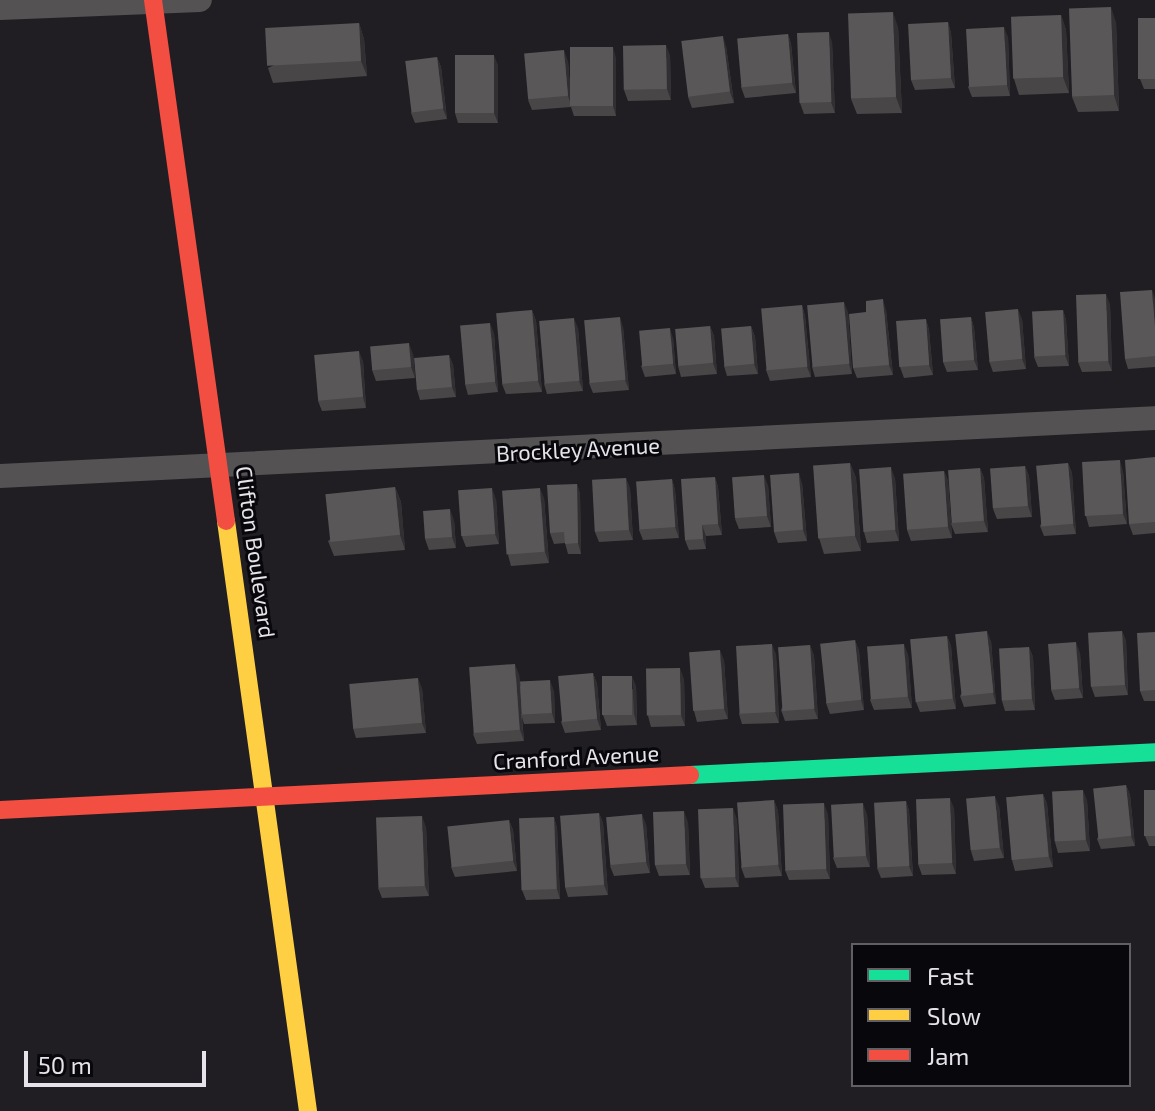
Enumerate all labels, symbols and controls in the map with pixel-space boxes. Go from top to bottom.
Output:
street label: Brockley Avenue [495,431,661,467]
street label: Clifton Boulevard [231,464,281,640]
street label: Cranford Avenue [492,739,660,775]
legend [851,943,1131,1087]
text: Fast [927,961,974,990]
text: Slow [927,1001,981,1030]
scale bar [28,1035,210,1085]
text: Jam [927,1041,969,1070]
text: 50 m [38,1050,92,1079]

